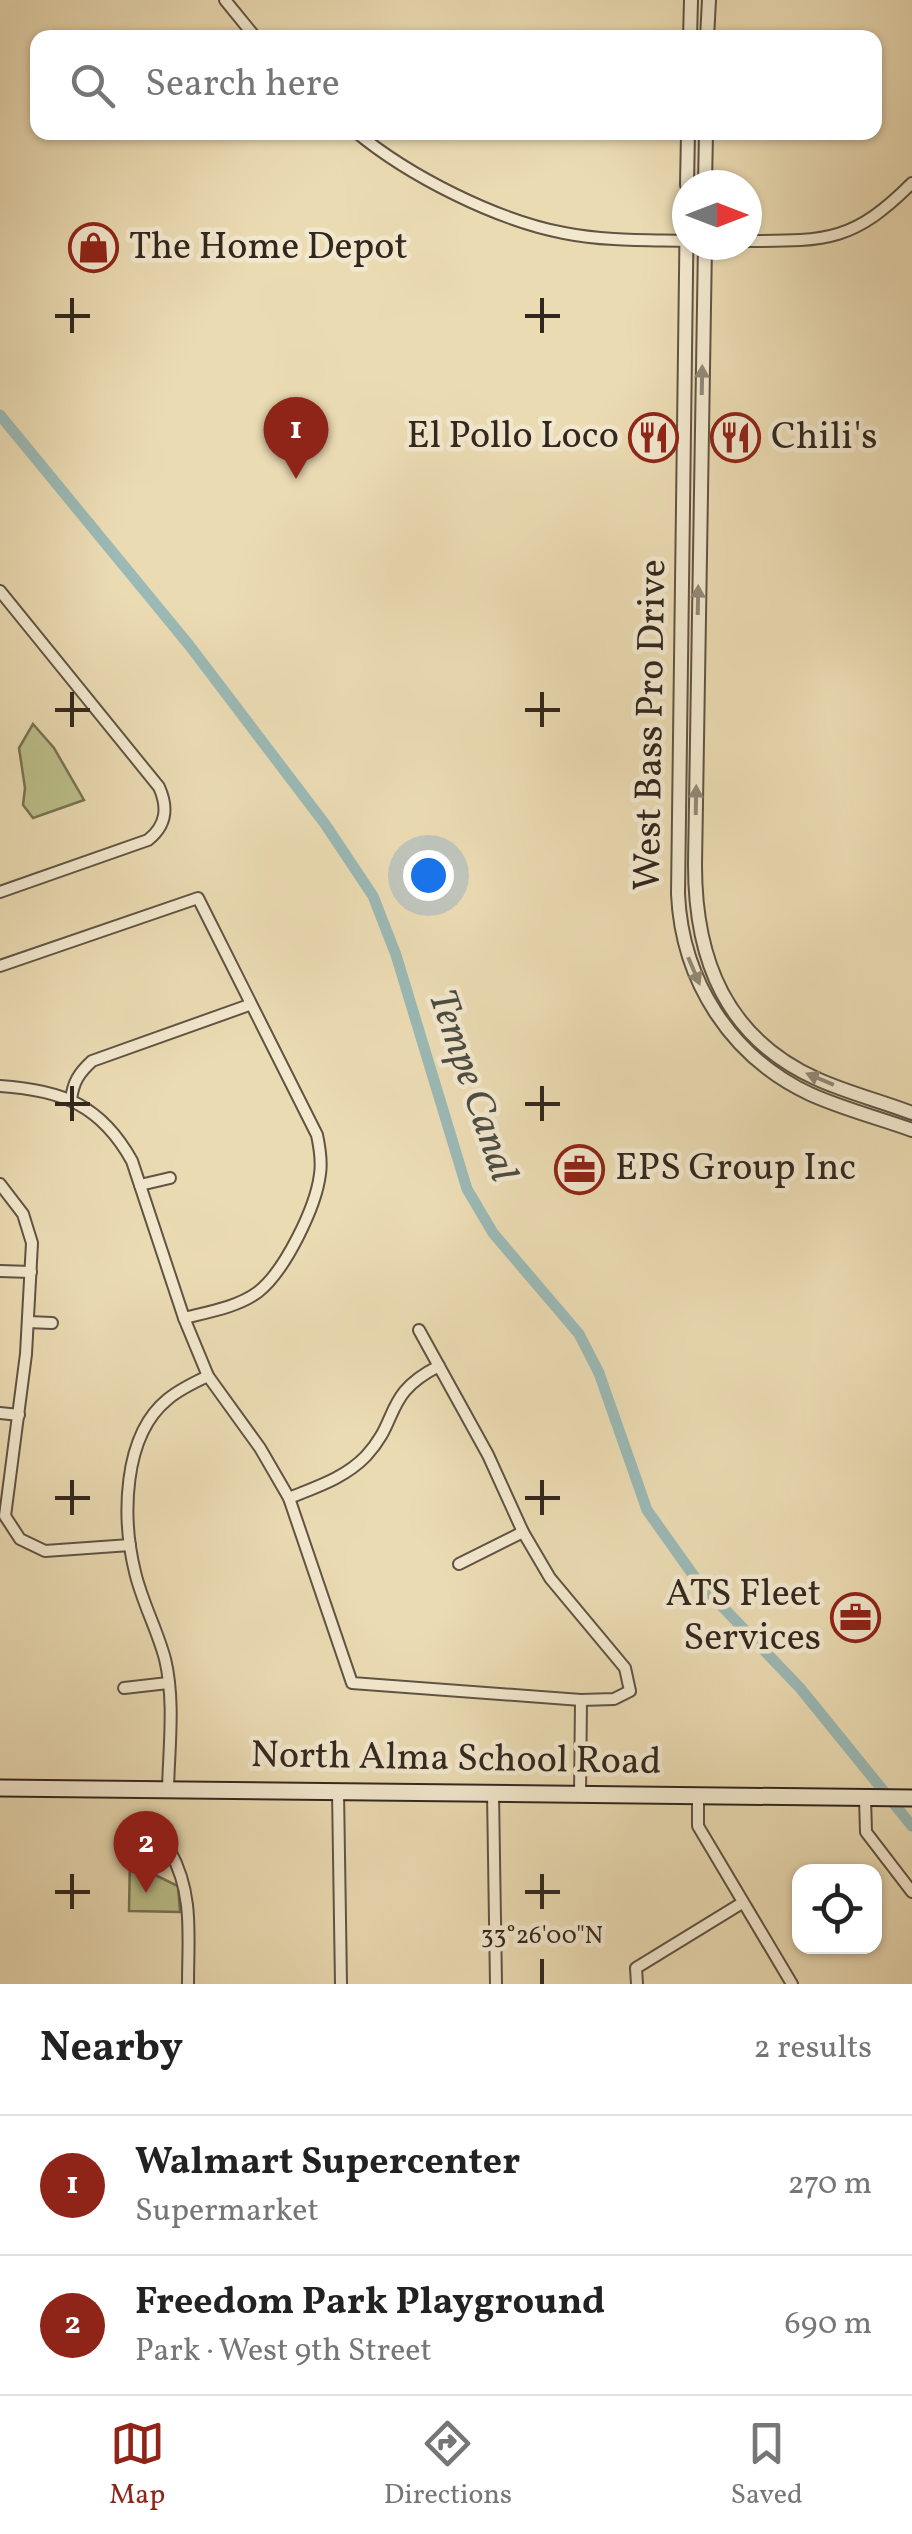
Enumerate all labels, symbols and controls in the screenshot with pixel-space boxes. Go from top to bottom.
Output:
search box [30,30,882,140]
icon: search [65,58,120,113]
text: Search here [145,59,340,112]
north arrow [672,170,762,260]
shop icon: The Home Depot [68,222,120,274]
place label: The Home Depot [129,222,408,275]
one-way arrow [694,363,710,395]
pin: 1 [264,396,328,479]
place label: El Pollo Loco [407,411,619,464]
restaurant icon: El Pollo Loco [628,411,680,463]
restaurant icon: Chili's [710,412,762,464]
place label: Chili's [771,412,878,465]
street label: West Bass Pro Drive [623,559,681,891]
one-way arrow [691,583,707,615]
one-way arrow [688,783,704,815]
your location [403,850,454,901]
one-way arrow [686,956,702,986]
water label: Tempe Canal [412,983,530,1189]
one-way arrow [805,1071,835,1087]
office icon: EPS Group Inc [554,1143,606,1195]
place label: EPS Group Inc [615,1143,856,1196]
place label: ATS Fleet Services [666,1569,821,1666]
office icon: ATS Fleet Services [830,1591,882,1643]
street label: North Alma School Road [250,1730,662,1790]
pin: 2 [114,1810,178,1893]
map controls [792,1864,882,1954]
button: locate [792,1864,882,1954]
text: 33°26'00"N [481,1919,603,1954]
text: Nearby [40,2020,183,2079]
text: 2 results [754,2027,872,2071]
text: Walmart Supercenter [135,2137,520,2190]
text: 1 [66,2163,79,2207]
text: 270 m [787,2163,872,2207]
text: Supermarket [135,2190,319,2234]
text: Freedom Park Playground [135,2277,605,2330]
text: 2 [64,2303,81,2347]
text: 690 m [785,2303,872,2347]
text: Park · West 9th Street [135,2330,432,2374]
tab: Map [109,2416,165,2515]
tab: Directions [384,2416,512,2515]
tab: Saved [731,2416,803,2515]

